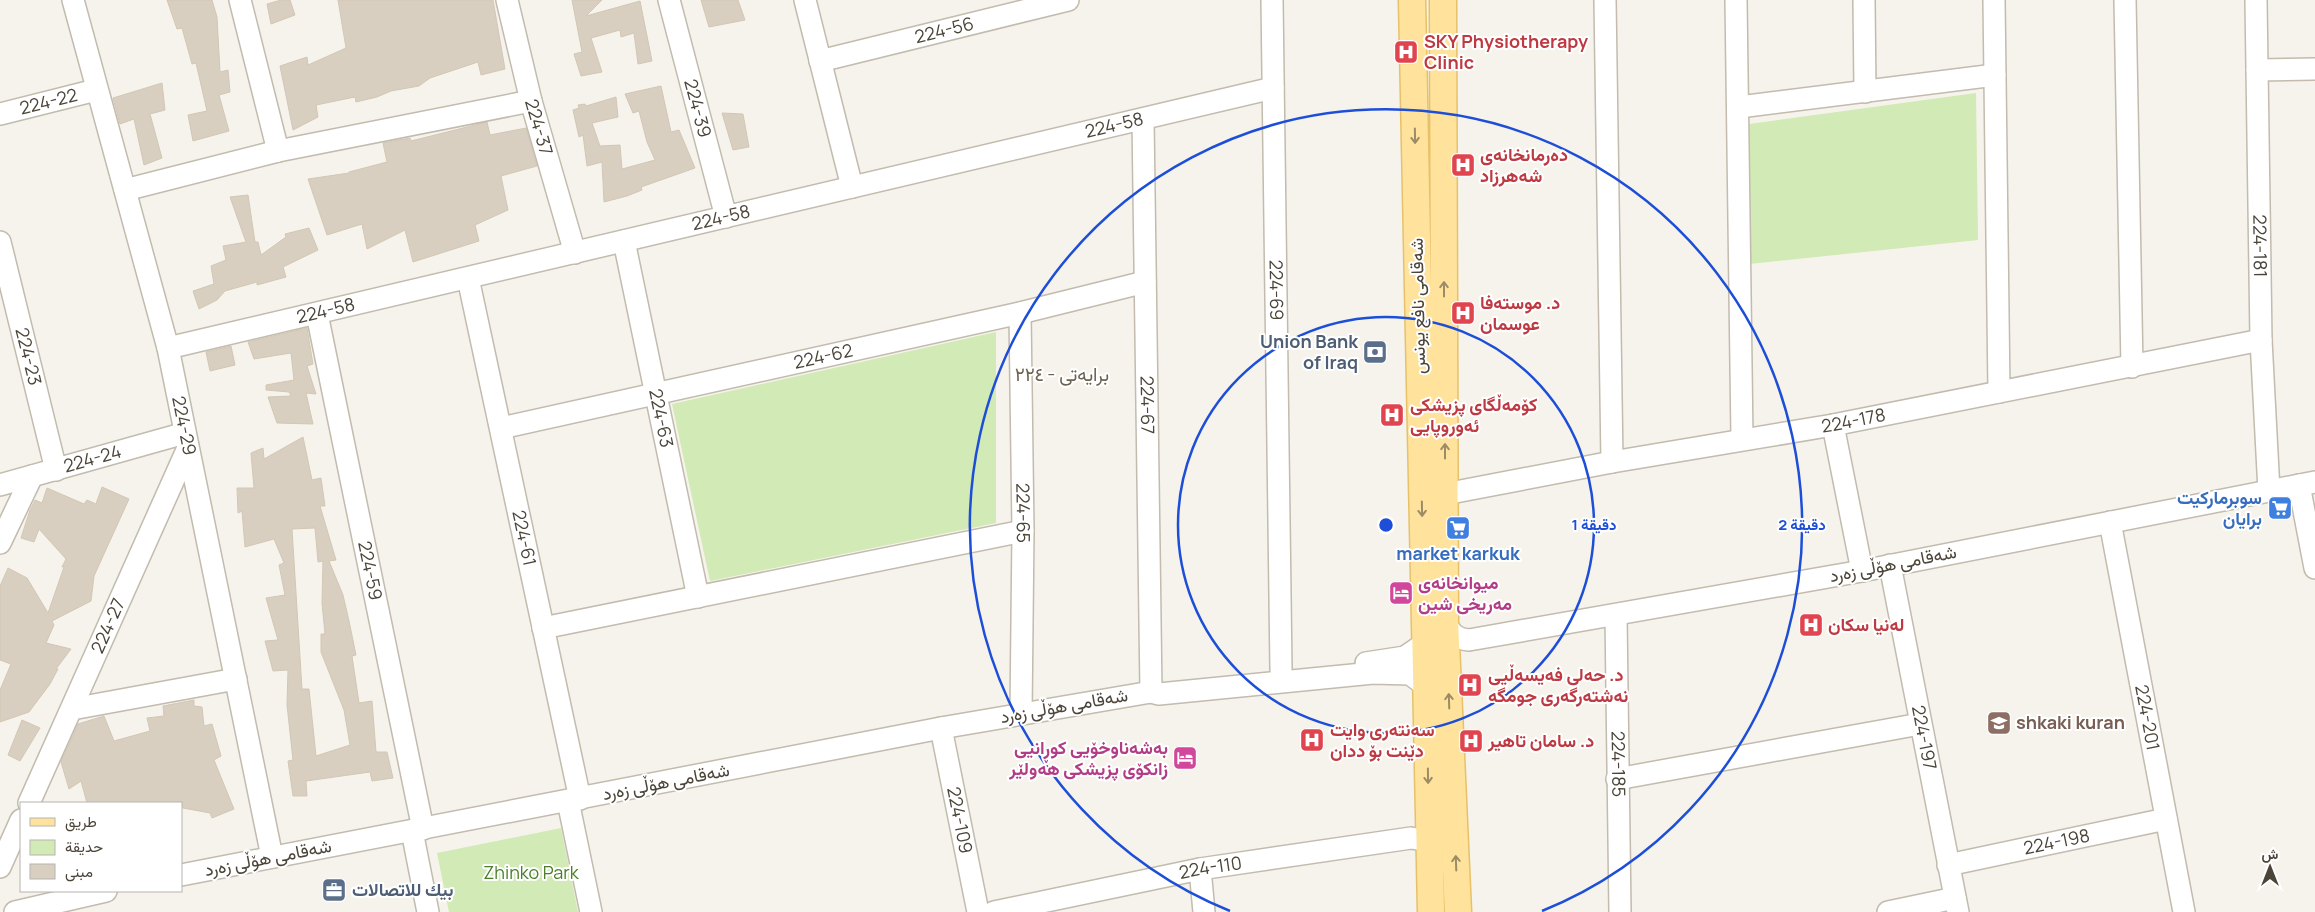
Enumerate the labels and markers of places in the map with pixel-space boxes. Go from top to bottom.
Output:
place label: SKY Physiotherapy Clinic [1424,29,1588,74]
hospital icon: SKY Physiotherapy Clinic [1393,39,1419,65]
place label: دەرمانخانەی شەهرزاد [1480,142,1568,187]
hospital icon: دەرمانخانەی شەهرزاد [1450,152,1476,178]
place label: د. موستەفا عوسمان [1480,290,1560,335]
hospital icon: د. موستەفا عوسمان [1450,300,1476,326]
place label: Union Bank of Iraq [1260,329,1359,374]
bank icon: Union Bank of Iraq [1362,339,1388,365]
place label: کۆمەڵگای پزیشکی ئەوروپایی [1410,392,1537,438]
hospital icon: کۆمەڵگای پزیشکی ئەوروپایی [1379,402,1405,428]
place label: سوبرماركيت برايان [2177,485,2262,530]
supermarket icon: سوبرماركيت برايان [2267,495,2293,521]
supermarket icon: market karkuk [1445,515,1471,541]
centre of rings [1377,516,1395,534]
place label: market karkuk [1396,541,1521,565]
place label: میوانخانەی مەریخی شین [1418,570,1512,615]
hotel icon: میوانخانەی مەریخی شین [1388,580,1414,606]
hospital icon: لەنیا سکان [1798,612,1824,638]
place label: لەنیا سکان [1828,612,1904,636]
place label: د. حەلی فەیسەڵیی نەشتەرگەری جومگە [1488,662,1628,707]
hospital icon: د. حەلی فەیسەڵیی نەشتەرگەری جومگە [1457,672,1483,698]
school or university icon: shkaki kuran [1986,710,2012,736]
place label: shkaki kuran [2016,710,2125,734]
place label: سەنتەری وایت دێنت بۆ ددان [1330,717,1435,762]
hospital icon: سەنتەری وایت دێنت بۆ ددان [1299,727,1325,753]
hospital icon: د. سامان تاهیر [1458,728,1484,754]
place label: د. سامان تاهیر [1487,728,1594,752]
place label: بەشەناوخۆیی کوڕانیی زانکۆی پزیشکی هەولێر [1008,735,1168,781]
hotel icon: بەشەناوخۆیی کوڕانیی زانکۆی پزیشکی هەولێر [1172,745,1198,771]
office icon: بيك للاتصالات [321,877,347,903]
place label: بيك للاتصالات [352,877,453,901]

